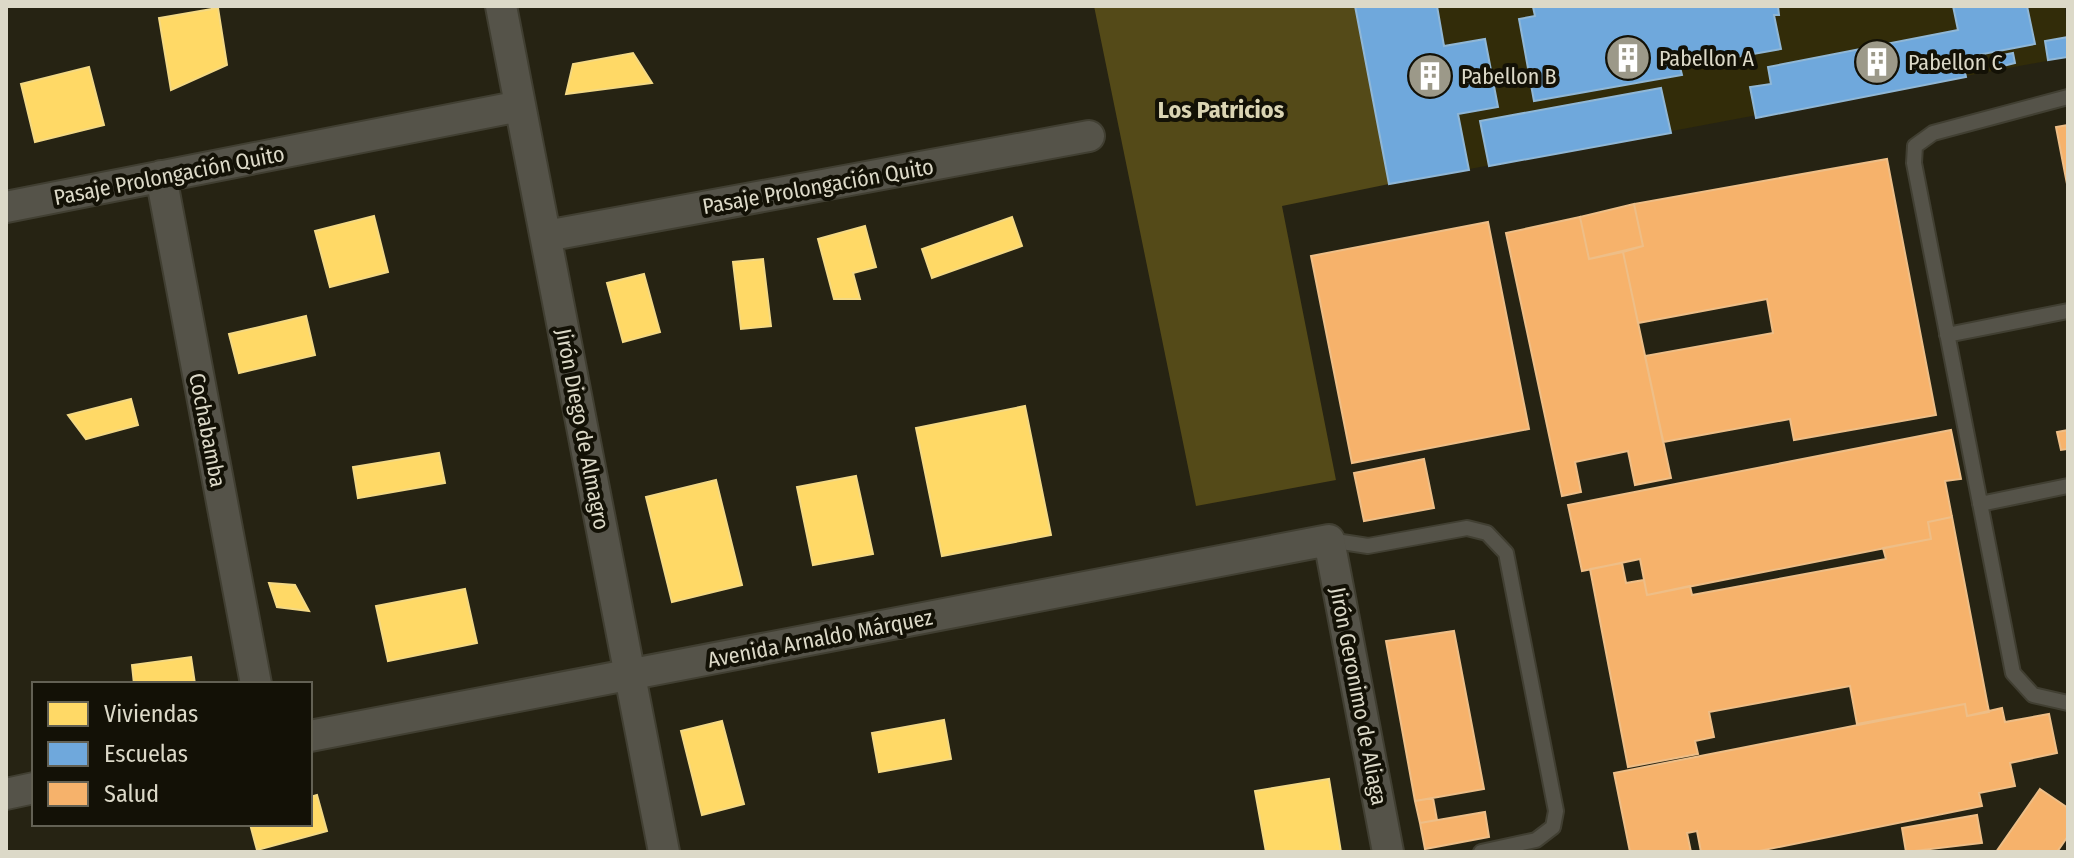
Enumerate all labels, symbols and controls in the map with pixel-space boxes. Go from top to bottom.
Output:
building icon: Pabellon A [1604,34,1652,82]
building icon: Pabellon C [1853,38,1901,86]
place label: Pabellon A [1659,45,1755,72]
place label: Pabellon C [1908,49,2003,76]
building icon: Pabellon B [1406,52,1454,100]
place label: Pabellon B [1461,63,1557,90]
district label: Los Patricios [1158,96,1285,124]
street label: Pasaje Prolongación Quito [52,140,287,211]
street label: Pasaje Prolongación Quito [700,153,936,220]
street label: Jirón Diego de Almagro [550,326,615,532]
street label: Cochabamba [183,371,232,489]
street label: Jirón Geronimo de Aliaga [1324,585,1393,808]
street label: Avenida Arnaldo Márquez [705,603,935,674]
legend [32,682,312,826]
text: Viviendas [104,700,198,728]
text: Escuelas [104,740,188,768]
text: Salud [104,780,159,808]

